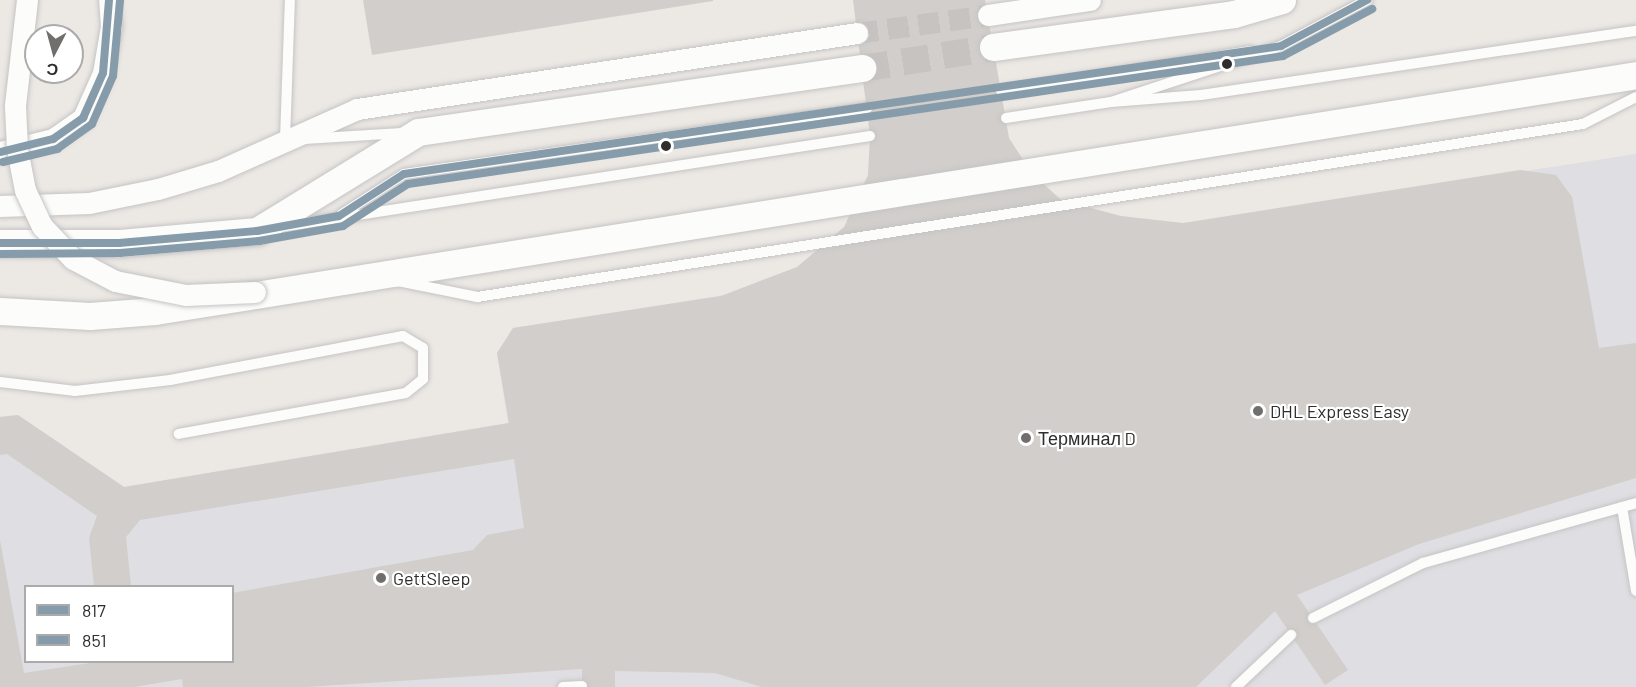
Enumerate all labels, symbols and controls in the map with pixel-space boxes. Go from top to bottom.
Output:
north arrow [24,24,84,84]
unlabelled marker [1221,58,1233,70]
text: С [46,60,59,80]
unlabelled marker [660,140,672,152]
place label: DHL Express Easy [1270,400,1409,422]
marker: DHL Express Easy [1251,404,1265,418]
place label: Терминал D [1038,427,1136,449]
marker: Терминал D [1019,431,1033,445]
place label: GettSleep [393,567,470,589]
marker: GettSleep [374,571,388,585]
legend [24,585,234,663]
text: 817 [82,599,106,621]
text: 851 [82,629,106,651]

